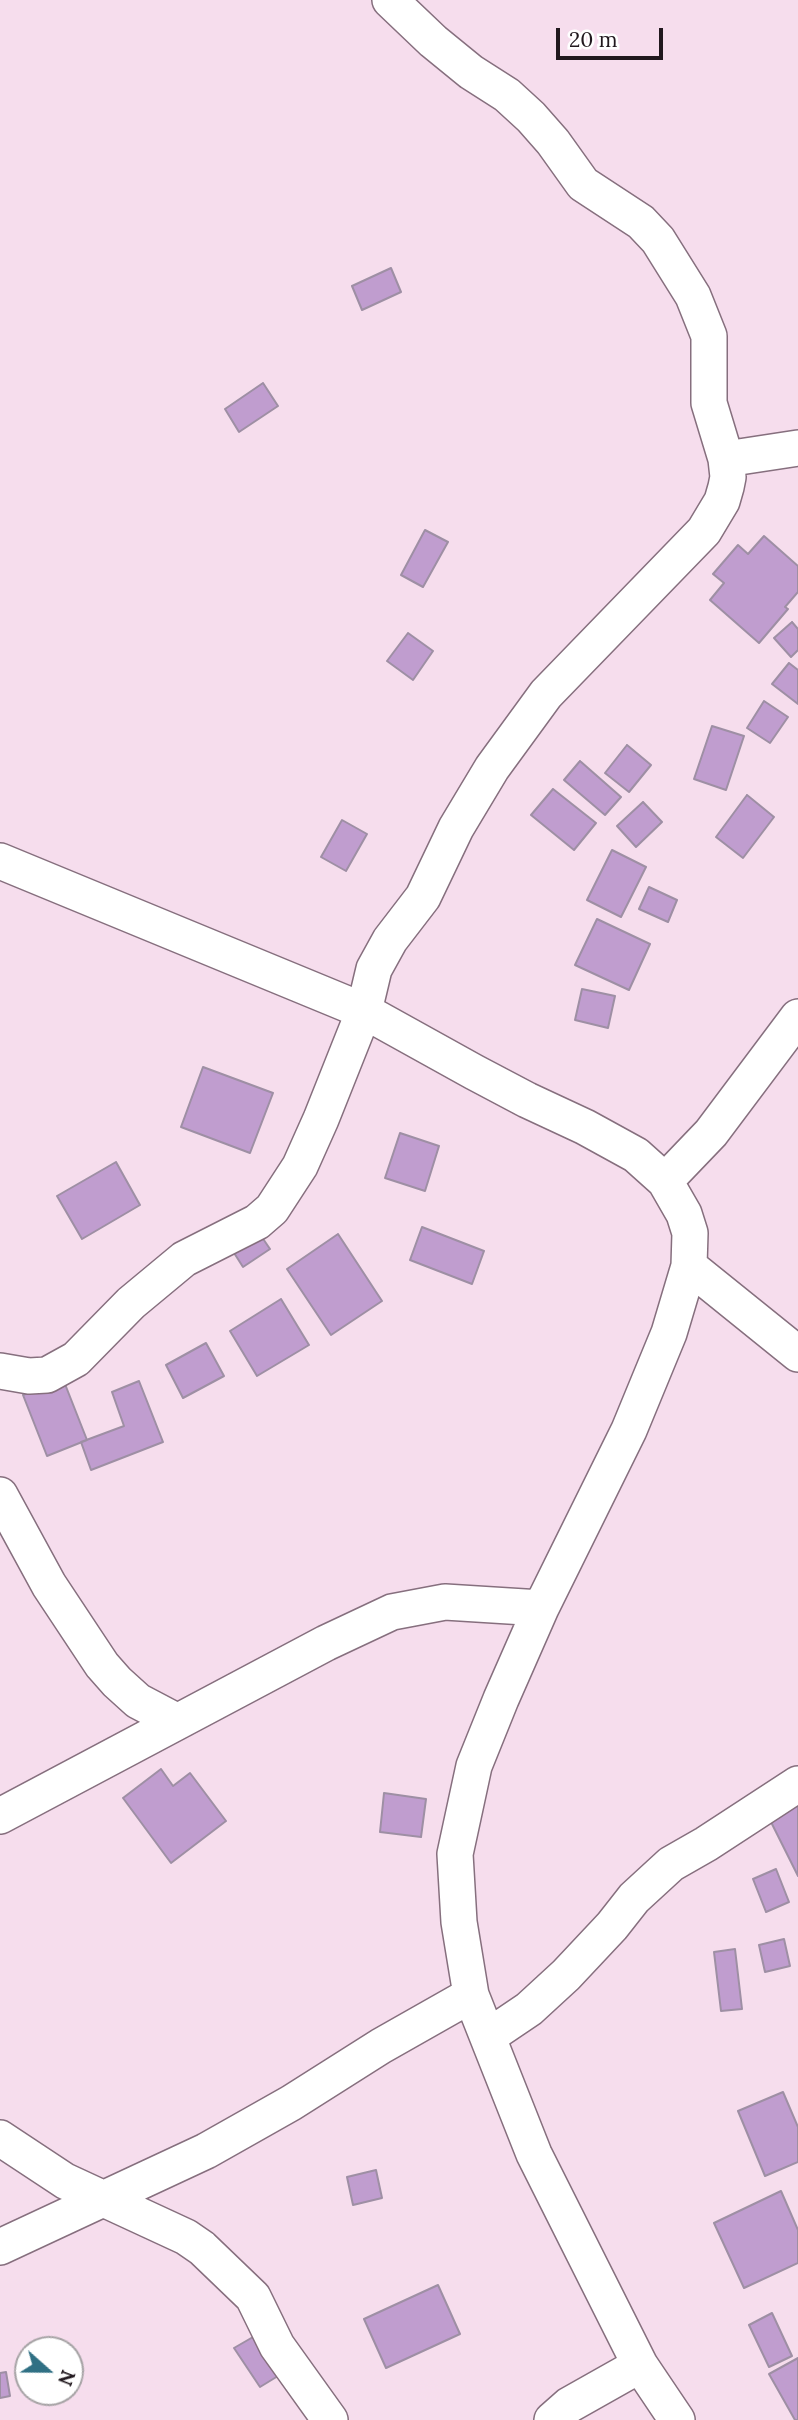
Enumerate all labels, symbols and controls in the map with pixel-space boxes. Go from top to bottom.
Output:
scale bar [560,14,667,58]
text: 20 m [569,26,618,53]
north arrow [14,2336,84,2406]
text: N [53,2367,81,2389]

